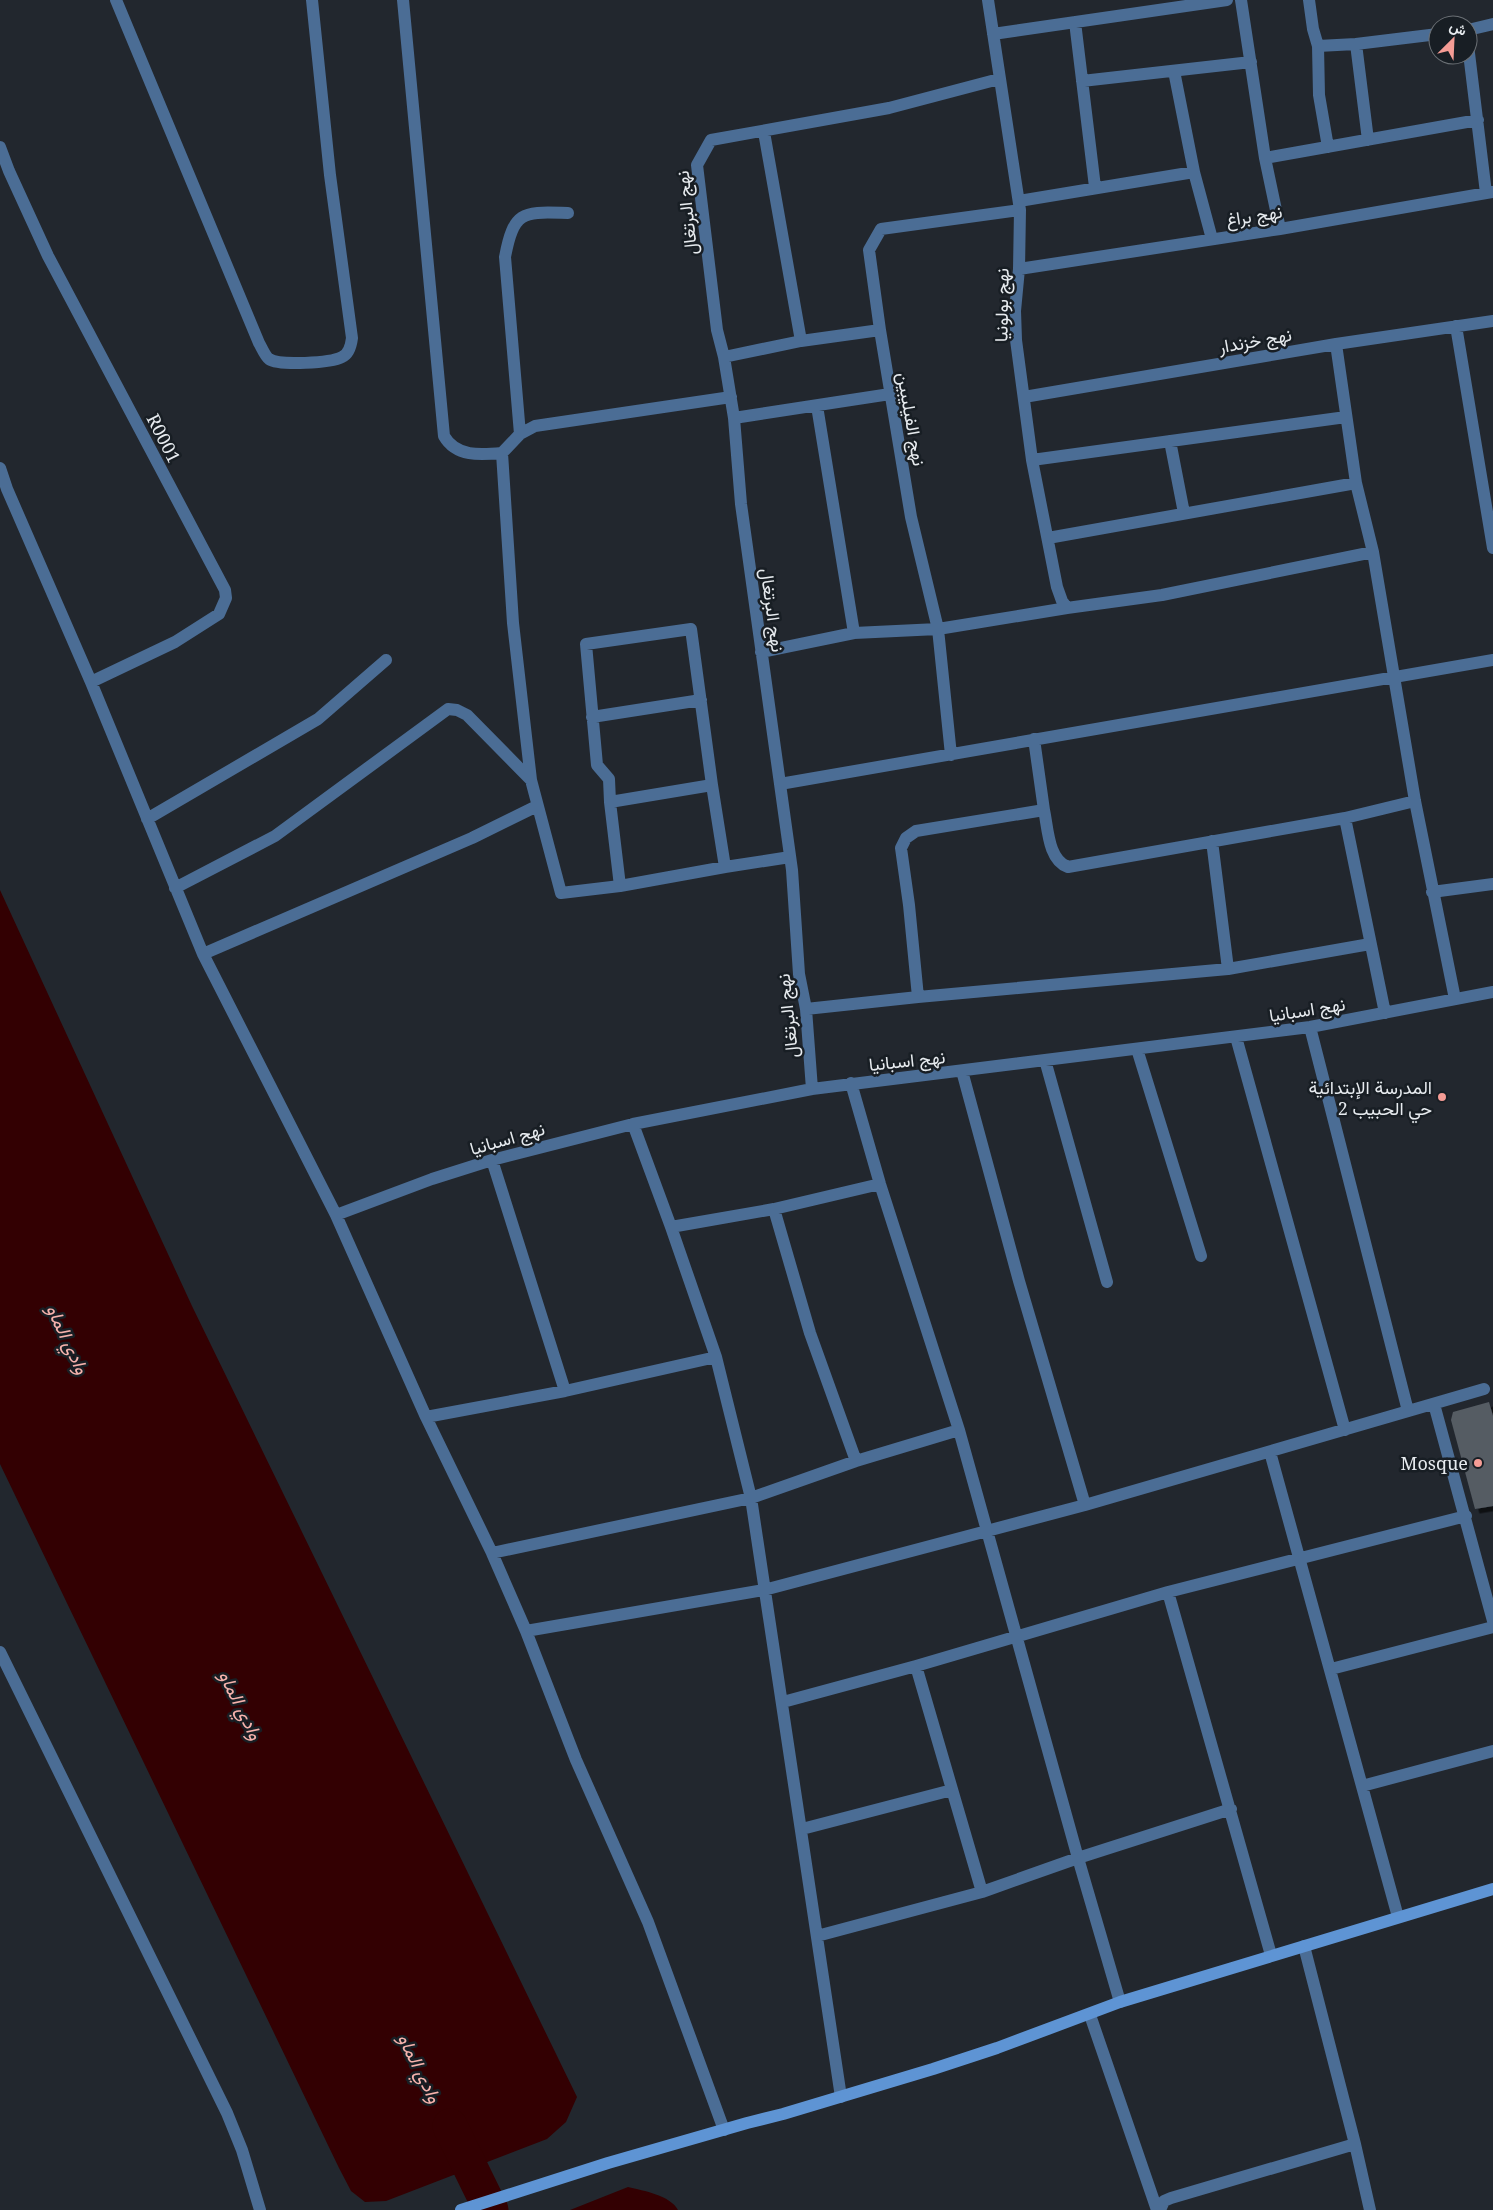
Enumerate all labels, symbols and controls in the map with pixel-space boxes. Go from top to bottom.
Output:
north arrow [1428,15,1478,65]
text: ش [1447,16,1470,40]
street label: نهج البرتغال [670,170,703,256]
street label: نهج براغ [1224,199,1284,232]
street label: نهج بولونيا [988,268,1015,342]
street label: نهج خزندار [1216,322,1294,359]
street label: نهج الفيليبين [891,370,932,468]
street label: R0001 [141,409,187,467]
street label: نهج البرتغال [754,566,791,654]
street label: نهج البرتغال [771,973,804,1059]
street label: نهج اسبانيا [1267,991,1347,1028]
street label: نهج اسبانيا [868,1044,947,1077]
place label: المدرسة الإبتدائية حي الحبيب 2 [1308,1075,1432,1124]
marker: المدرسة الإبتدائية حي الحبيب 2 [1436,1091,1448,1103]
street label: نهج اسبانيا [467,1116,548,1161]
water label: وادي الماو [38,1300,96,1380]
place label: Mosque [1401,1451,1468,1475]
marker: Mosque [1472,1457,1484,1469]
water label: وادي الماو [210,1666,269,1746]
water label: وادي الماو [389,2029,448,2109]

